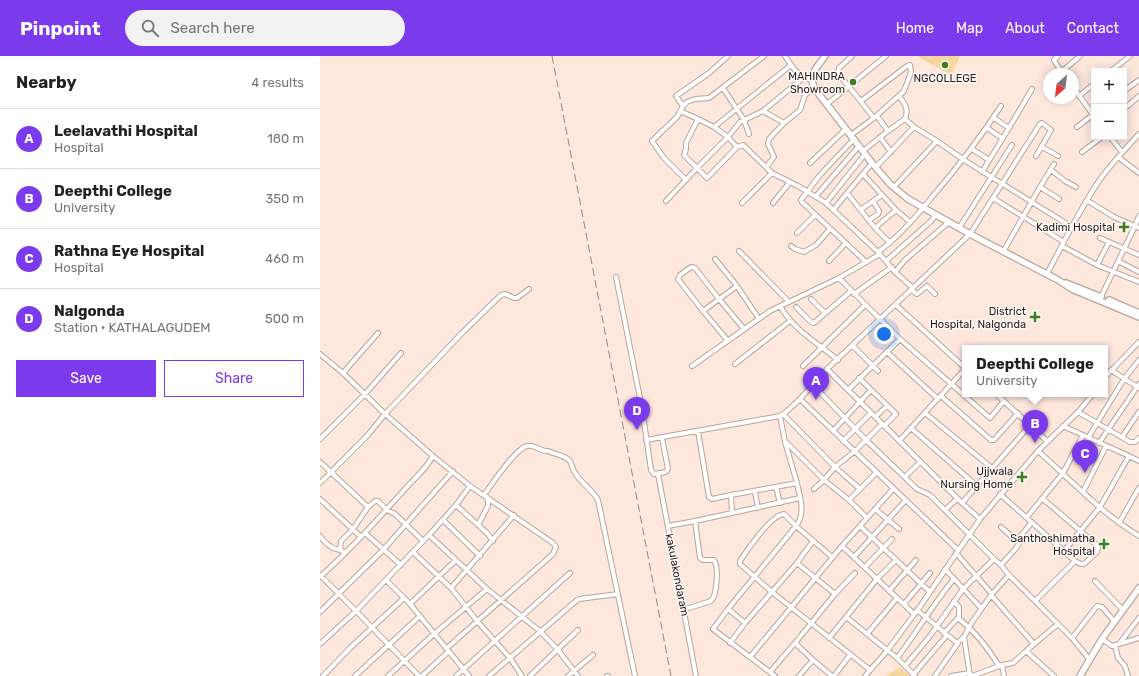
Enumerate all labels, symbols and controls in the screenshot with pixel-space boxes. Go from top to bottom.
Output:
search box [125,10,405,46]
text: Pinpoint [20,17,101,40]
icon: search [139,17,161,39]
text: Search here [171,19,255,37]
text: Home [896,20,934,37]
text: Map [956,20,983,37]
text: About [1005,20,1045,37]
text: Contact [1067,20,1119,37]
marker: NGCOLLEGE [940,60,950,70]
north arrow [1043,68,1079,104]
map controls [1091,68,1127,140]
button: + [1091,68,1127,104]
place label: MAHINDRA Showroom [788,70,846,96]
text: Nearby [16,72,77,92]
place label: NGCOLLEGE [913,72,977,85]
text: 4 results [251,75,304,90]
marker: MAHINDRA Showroom [848,77,858,87]
button: − [1091,104,1127,140]
text: Leelavathi Hospital [54,122,198,140]
text: A [24,131,34,146]
text: 180 m [267,131,304,146]
text: Hospital [54,140,104,155]
text: Deepthi College [54,182,172,200]
text: B [24,191,34,206]
text: 350 m [265,191,304,206]
text: University [54,200,115,215]
place label: Kadimi Hospital [1036,221,1115,234]
marker: Kadimi Hospital [1118,221,1130,233]
text: Rathna Eye Hospital [54,242,204,260]
text: C [24,251,34,266]
text: 460 m [265,251,304,266]
text: Hospital [54,260,104,275]
text: Nalgonda [54,302,125,320]
place label: District Hospital, Nalgonda [930,305,1027,331]
text: D [24,311,34,326]
text: 500 m [265,311,304,326]
marker: District Hospital, Nalgonda [1029,311,1041,323]
text: Station · KATHALAGUDEM [54,320,211,335]
your location [874,324,894,344]
popup [962,345,1108,397]
text: Deepthi College [976,355,1094,373]
button: Save [16,360,156,397]
button: Share [164,360,304,397]
pin: A [803,367,829,400]
text: University [976,373,1037,388]
pin: D [624,397,650,430]
pin: B [1022,410,1048,443]
pin: C [1072,440,1098,473]
place label: Ujjwala Nursing Home [940,465,1013,491]
marker: Ujjwala Nursing Home [1016,471,1028,483]
place label: Santhoshimatha Hospital [1010,532,1095,558]
street label: kakulakondaram [663,533,691,617]
marker: Santhoshimatha Hospital [1098,538,1110,550]

